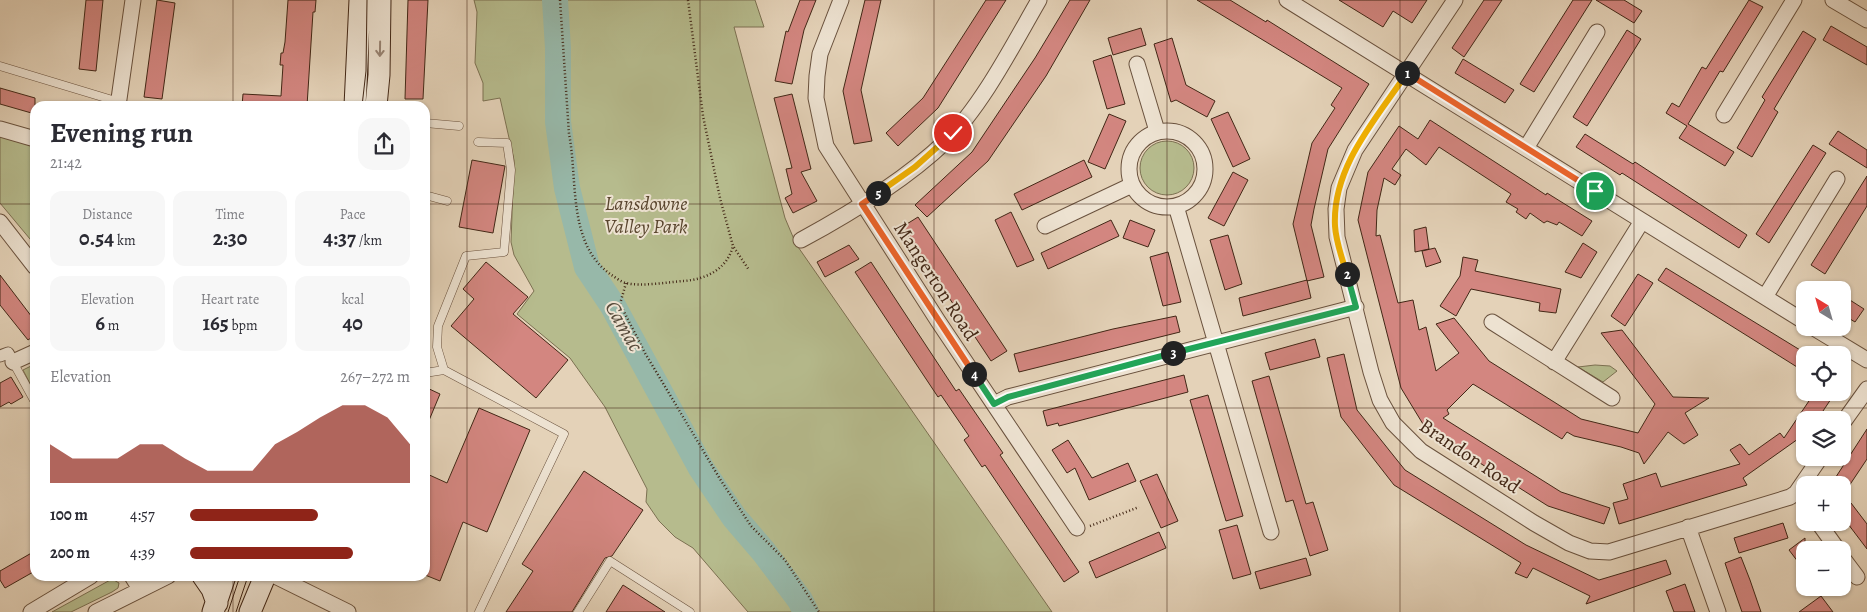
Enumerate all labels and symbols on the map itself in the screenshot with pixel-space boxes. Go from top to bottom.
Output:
one-way arrow [375,40,384,56]
pin: 1 [1394,60,1420,86]
pin [932,112,974,154]
pin [1574,170,1616,212]
pin: 5 [866,180,890,206]
park label: Lansdowne Valley Park [604,190,688,240]
street label: Mangerton Road [887,216,985,346]
pin: 2 [1334,262,1360,286]
north arrow [1796,281,1851,336]
water label: Camac [598,296,650,357]
pin: 3 [1160,340,1186,366]
pin: 4 [962,362,986,386]
street label: Brandon Road [1414,412,1526,500]

